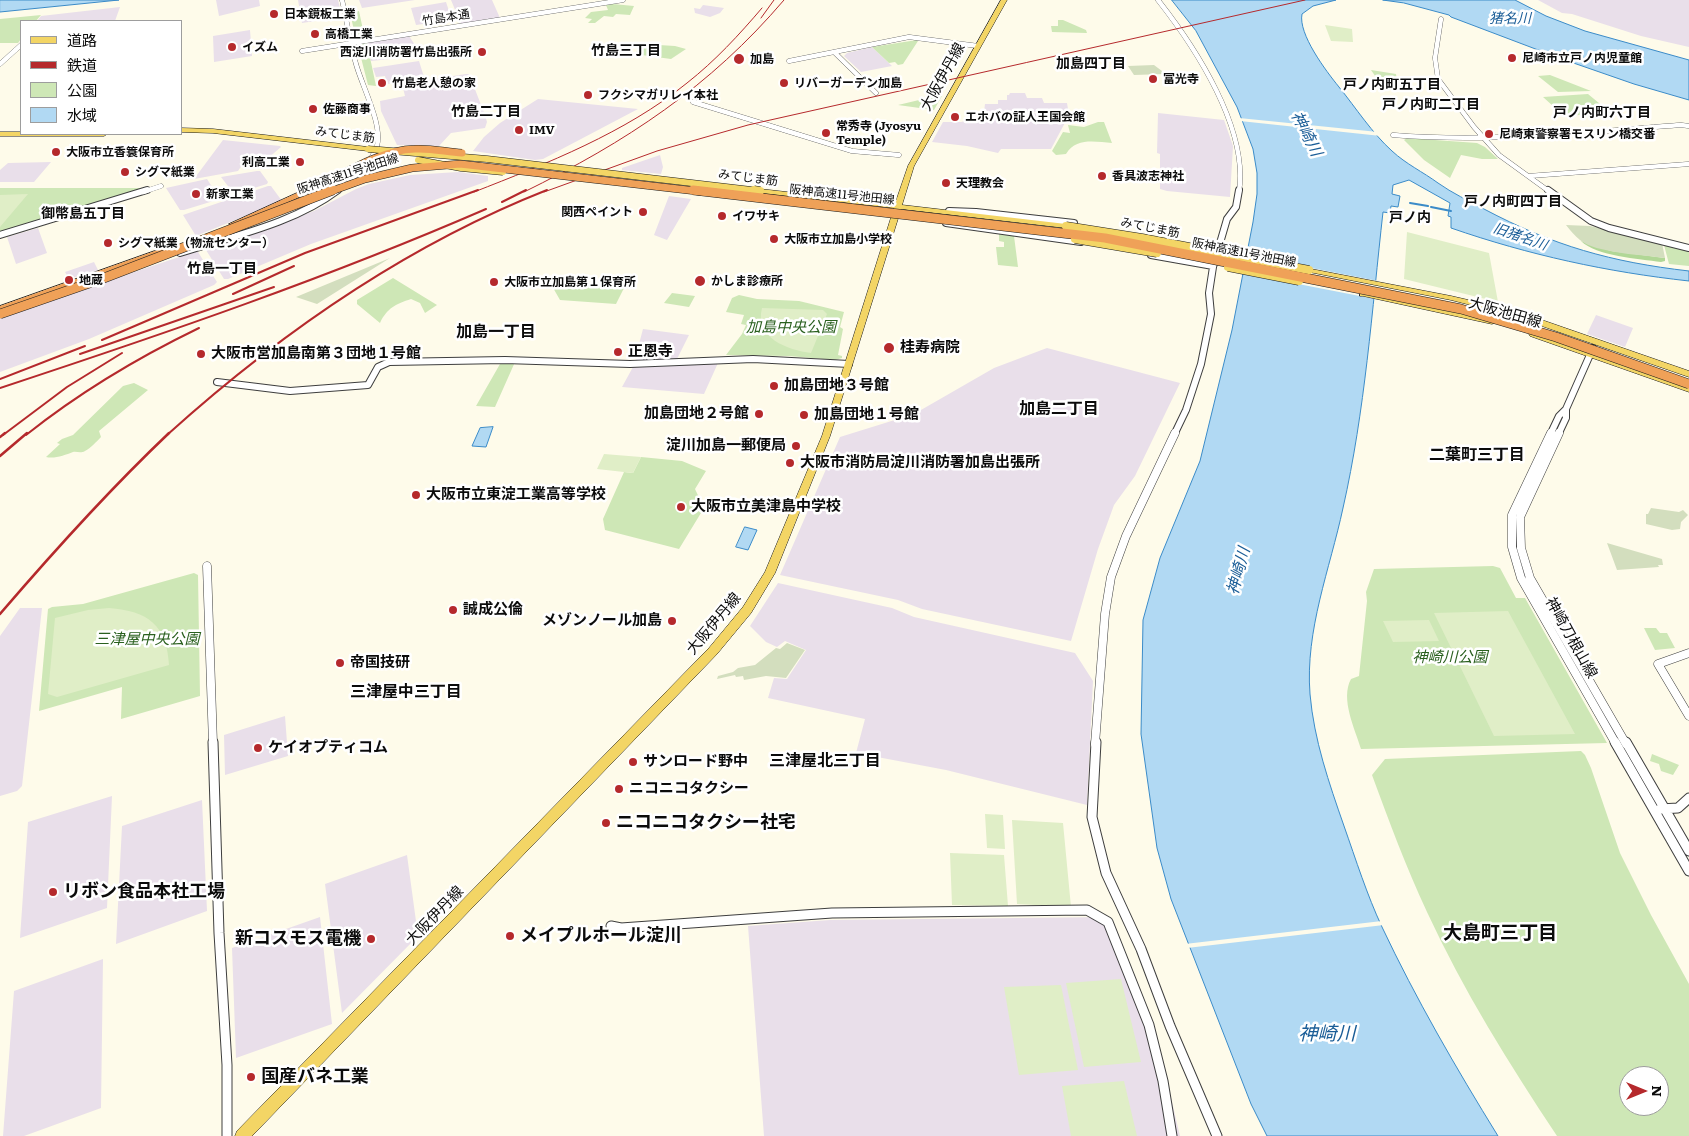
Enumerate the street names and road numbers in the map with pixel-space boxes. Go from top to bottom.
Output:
street label: 竹島本通 [421,7,471,29]
street label: 大阪伊丹線 [917,40,969,114]
street label: みてじま筋 [314,124,376,146]
street label: 阪神高速11号池田線 [295,151,401,197]
street label: みてじま筋 [717,167,779,189]
street label: 阪神高速11号池田線 [789,182,895,208]
street label: みてじま筋 [1119,215,1181,241]
street label: 阪神高速11号池田線 [1191,236,1297,270]
street label: 大阪池田線 [1466,294,1544,332]
street label: 大阪伊丹線 [683,589,745,659]
street label: 神崎刀根山線 [1541,594,1601,682]
street label: 大阪伊丹線 [402,883,468,949]

